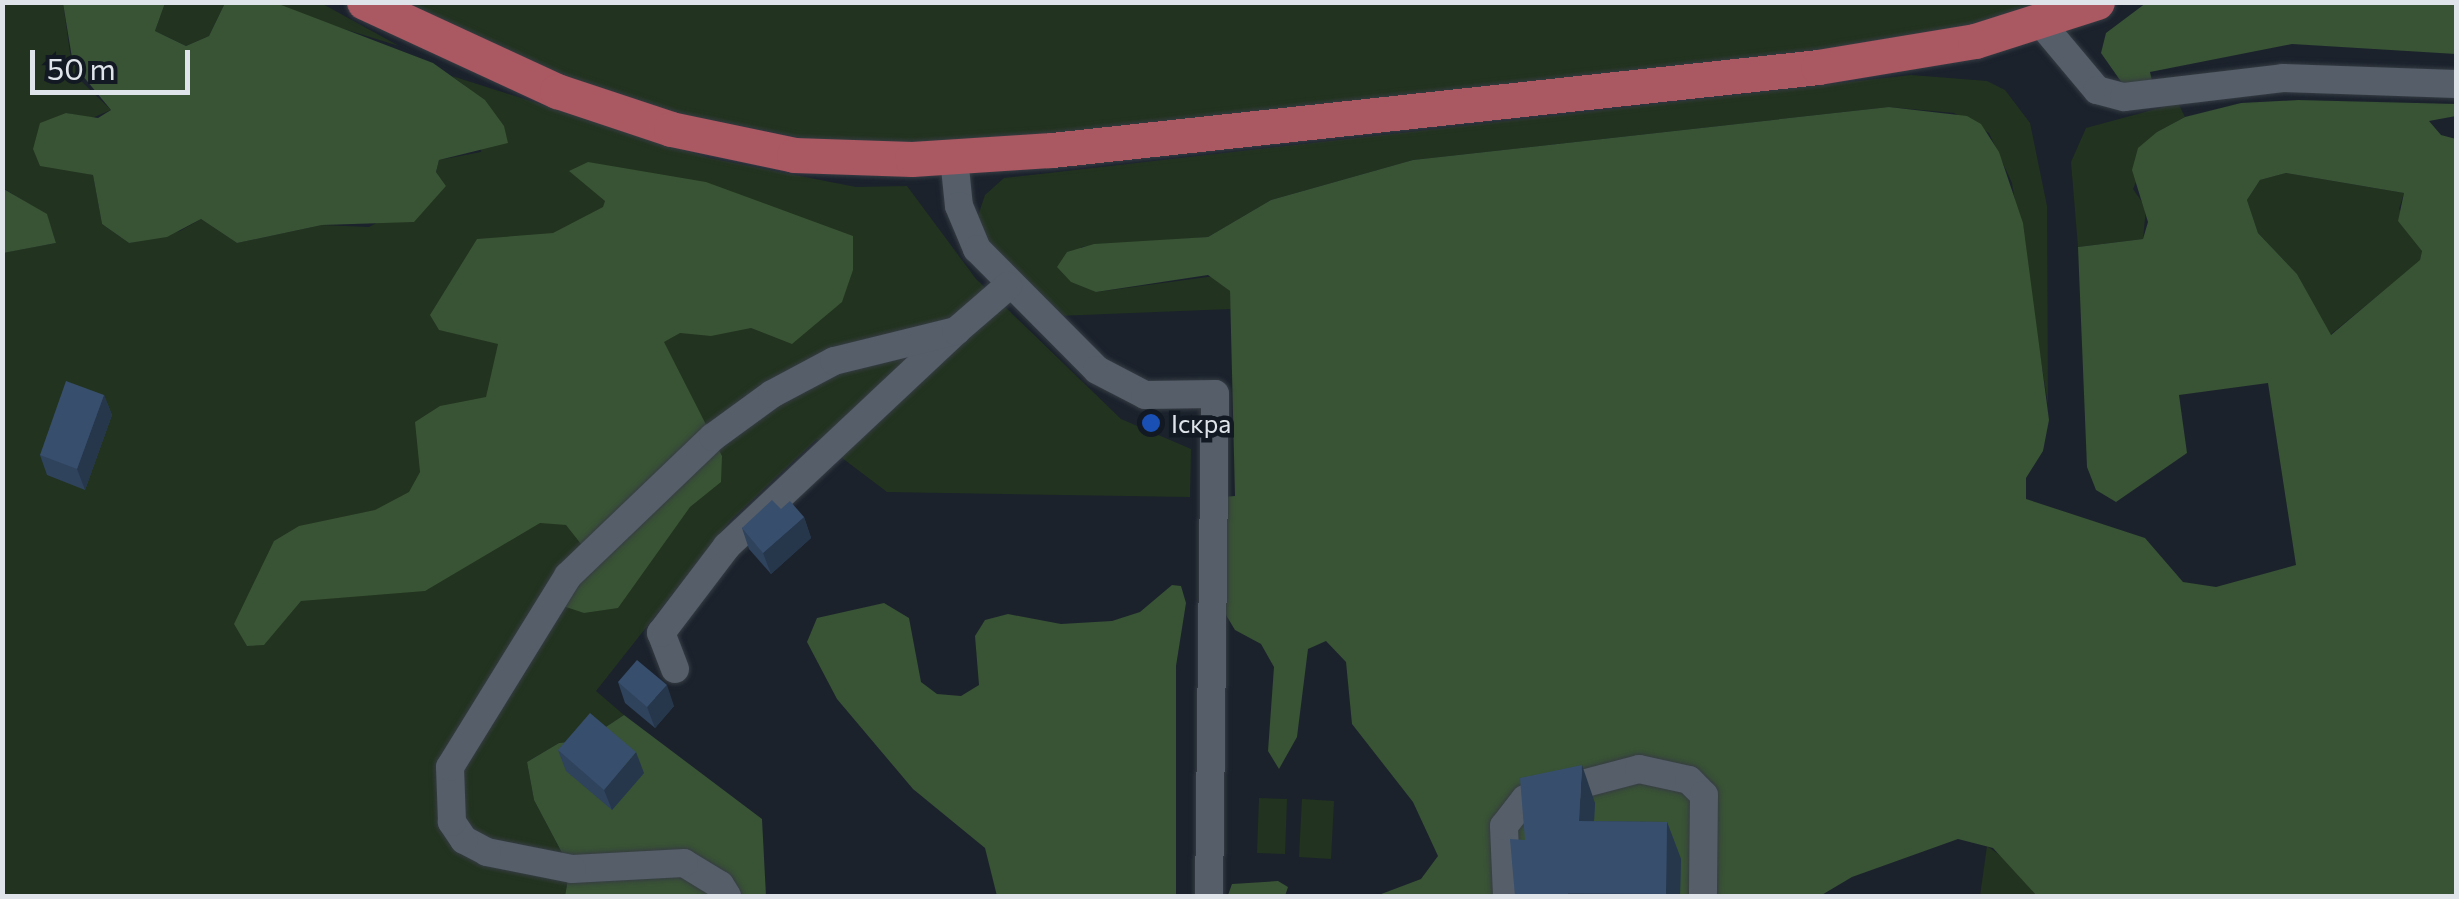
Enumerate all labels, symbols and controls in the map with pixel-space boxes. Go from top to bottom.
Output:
scale bar [35,30,195,92]
text: 50 m [47,49,116,86]
place label: Іскра [1171,408,1231,438]
marker: Іскра [1140,412,1162,434]

